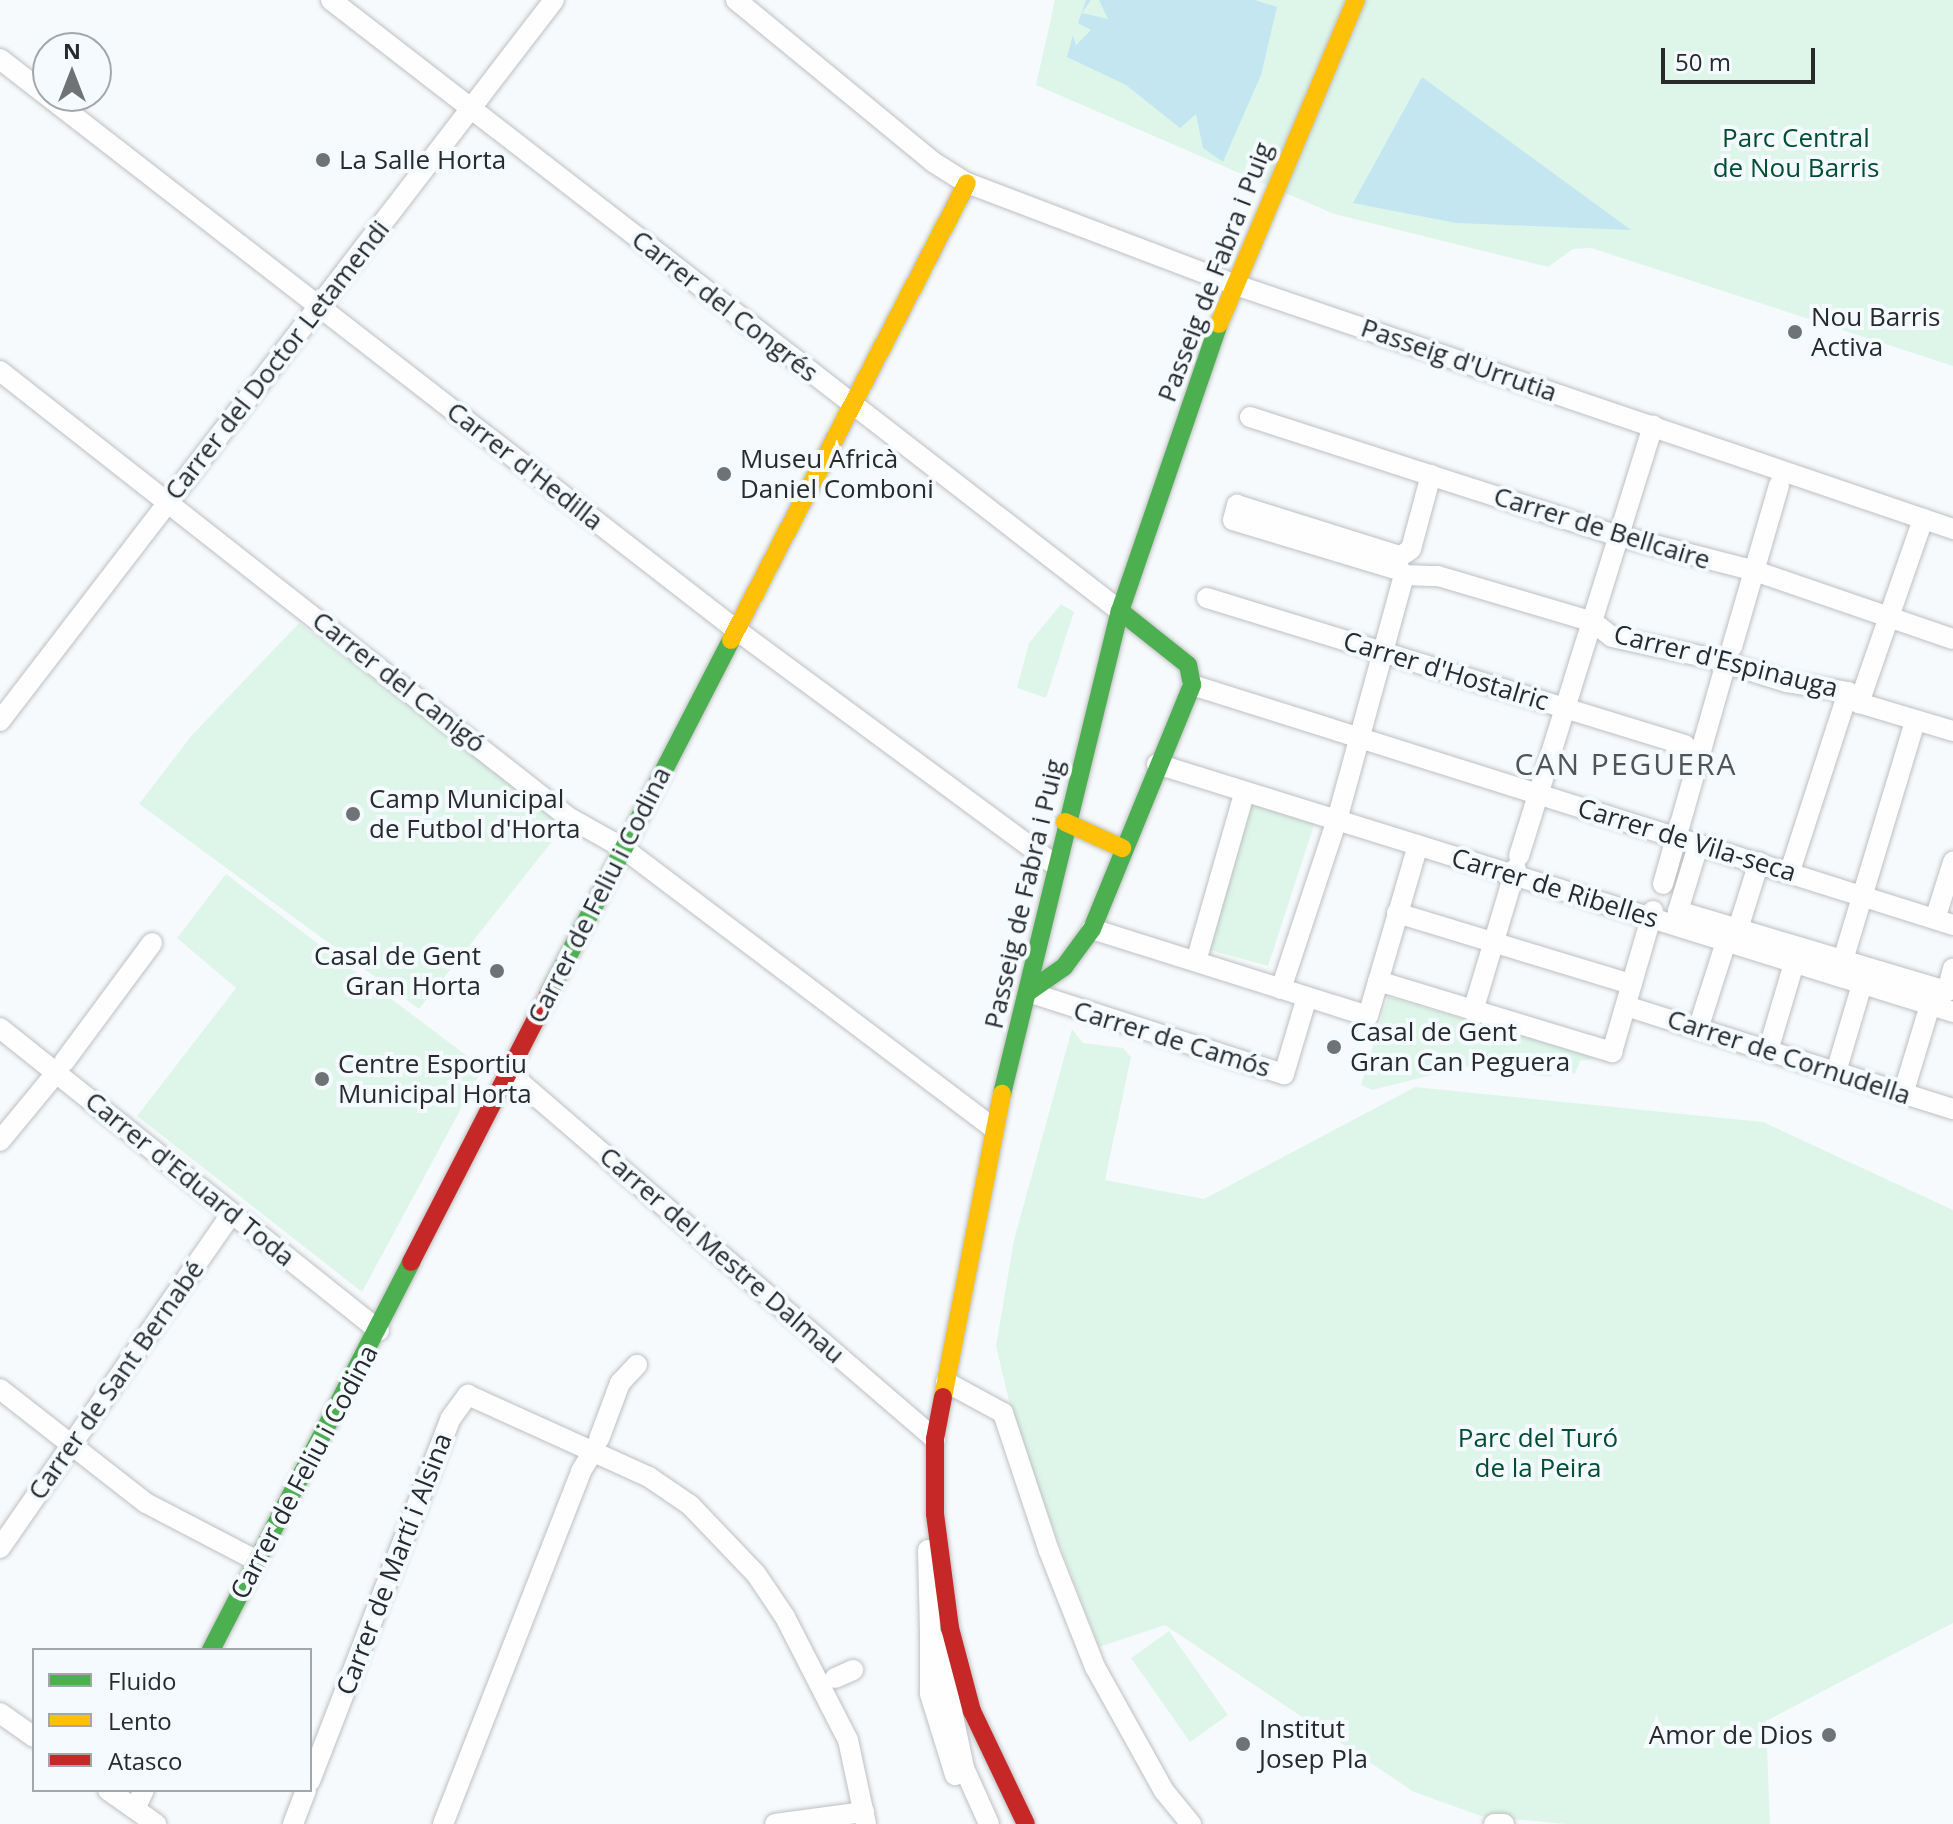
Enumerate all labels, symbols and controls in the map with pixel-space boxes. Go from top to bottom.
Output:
north arrow [32,32,112,112]
scale bar [1665,32,1819,82]
text: N [63,35,81,65]
text: 50 m [1675,45,1731,78]
park label: Parc Central de Nou Barris [1713,122,1879,184]
street label: Passeig de Fabra i Puig [1151,138,1279,406]
place label: La Salle Horta [339,144,506,176]
marker: La Salle Horta [314,151,332,169]
street label: Carrer del Doctor Letamendi [158,214,396,506]
street label: Carrer del Congrés [626,224,824,388]
place label: Nou Barris Activa [1811,301,1940,362]
street label: Passeig d'Urrutia [1357,312,1561,408]
marker: Nou Barris Activa [1786,323,1804,341]
street label: Carrer d'Hedilla [441,395,609,537]
place label: Museu Africà Daniel Comboni [740,443,934,504]
marker: Museu Africà Daniel Comboni [715,465,733,483]
street label: Carrer de Bellcaire [1490,480,1714,576]
street label: Carrer del Canigó [306,605,492,759]
street label: Carrer d'Espinauga [1611,618,1841,704]
street label: Carrer d'Hostalric [1340,625,1552,717]
district label: CAN PEGUERA [1515,746,1737,782]
street label: Passeig de Fabra i Puig [978,756,1070,1032]
street label: Carrer de Feliu i Codina [521,762,677,1028]
place label: Camp Municipal de Futbol d'Horta [369,783,581,844]
street label: Carrer de Vila-seca [1574,792,1800,888]
marker: Camp Municipal de Futbol d'Horta [344,805,362,823]
street label: Carrer de Ribelles [1448,842,1662,934]
place label: Casal de Gent Gran Horta [314,940,481,1002]
marker: Casal de Gent Gran Horta [488,962,506,980]
street label: Carrer de Camós [1070,994,1274,1084]
street label: Carrer de Cornudella [1663,1003,1915,1111]
place label: Casal de Gent Gran Can Peguera [1350,1016,1570,1078]
marker: Casal de Gent Gran Can Peguera [1325,1038,1343,1056]
place label: Centre Esportiu Municipal Horta [338,1048,532,1110]
marker: Centre Esportiu Municipal Horta [313,1070,331,1088]
street label: Carrer d'Eduard Toda [79,1085,301,1273]
street label: Carrer del Mestre Dalmau [593,1140,851,1370]
street label: Carrer de Sant Bernabé [22,1254,210,1506]
street label: Carrer de Feliu i Codina [224,1340,384,1604]
park label: Parc del Turó de la Peira [1458,1422,1618,1484]
street label: Carrer de Martí i Alsina [330,1429,458,1699]
legend [32,1648,312,1792]
text: Fluido [108,1664,176,1697]
text: Lento [108,1704,172,1737]
place label: Institut Josep Pla [1259,1713,1368,1774]
place label: Amor de Dios [1649,1719,1813,1751]
marker: Amor de Dios [1820,1726,1838,1744]
marker: Institut Josep Pla [1234,1735,1252,1753]
text: Atasco [108,1744,182,1777]

